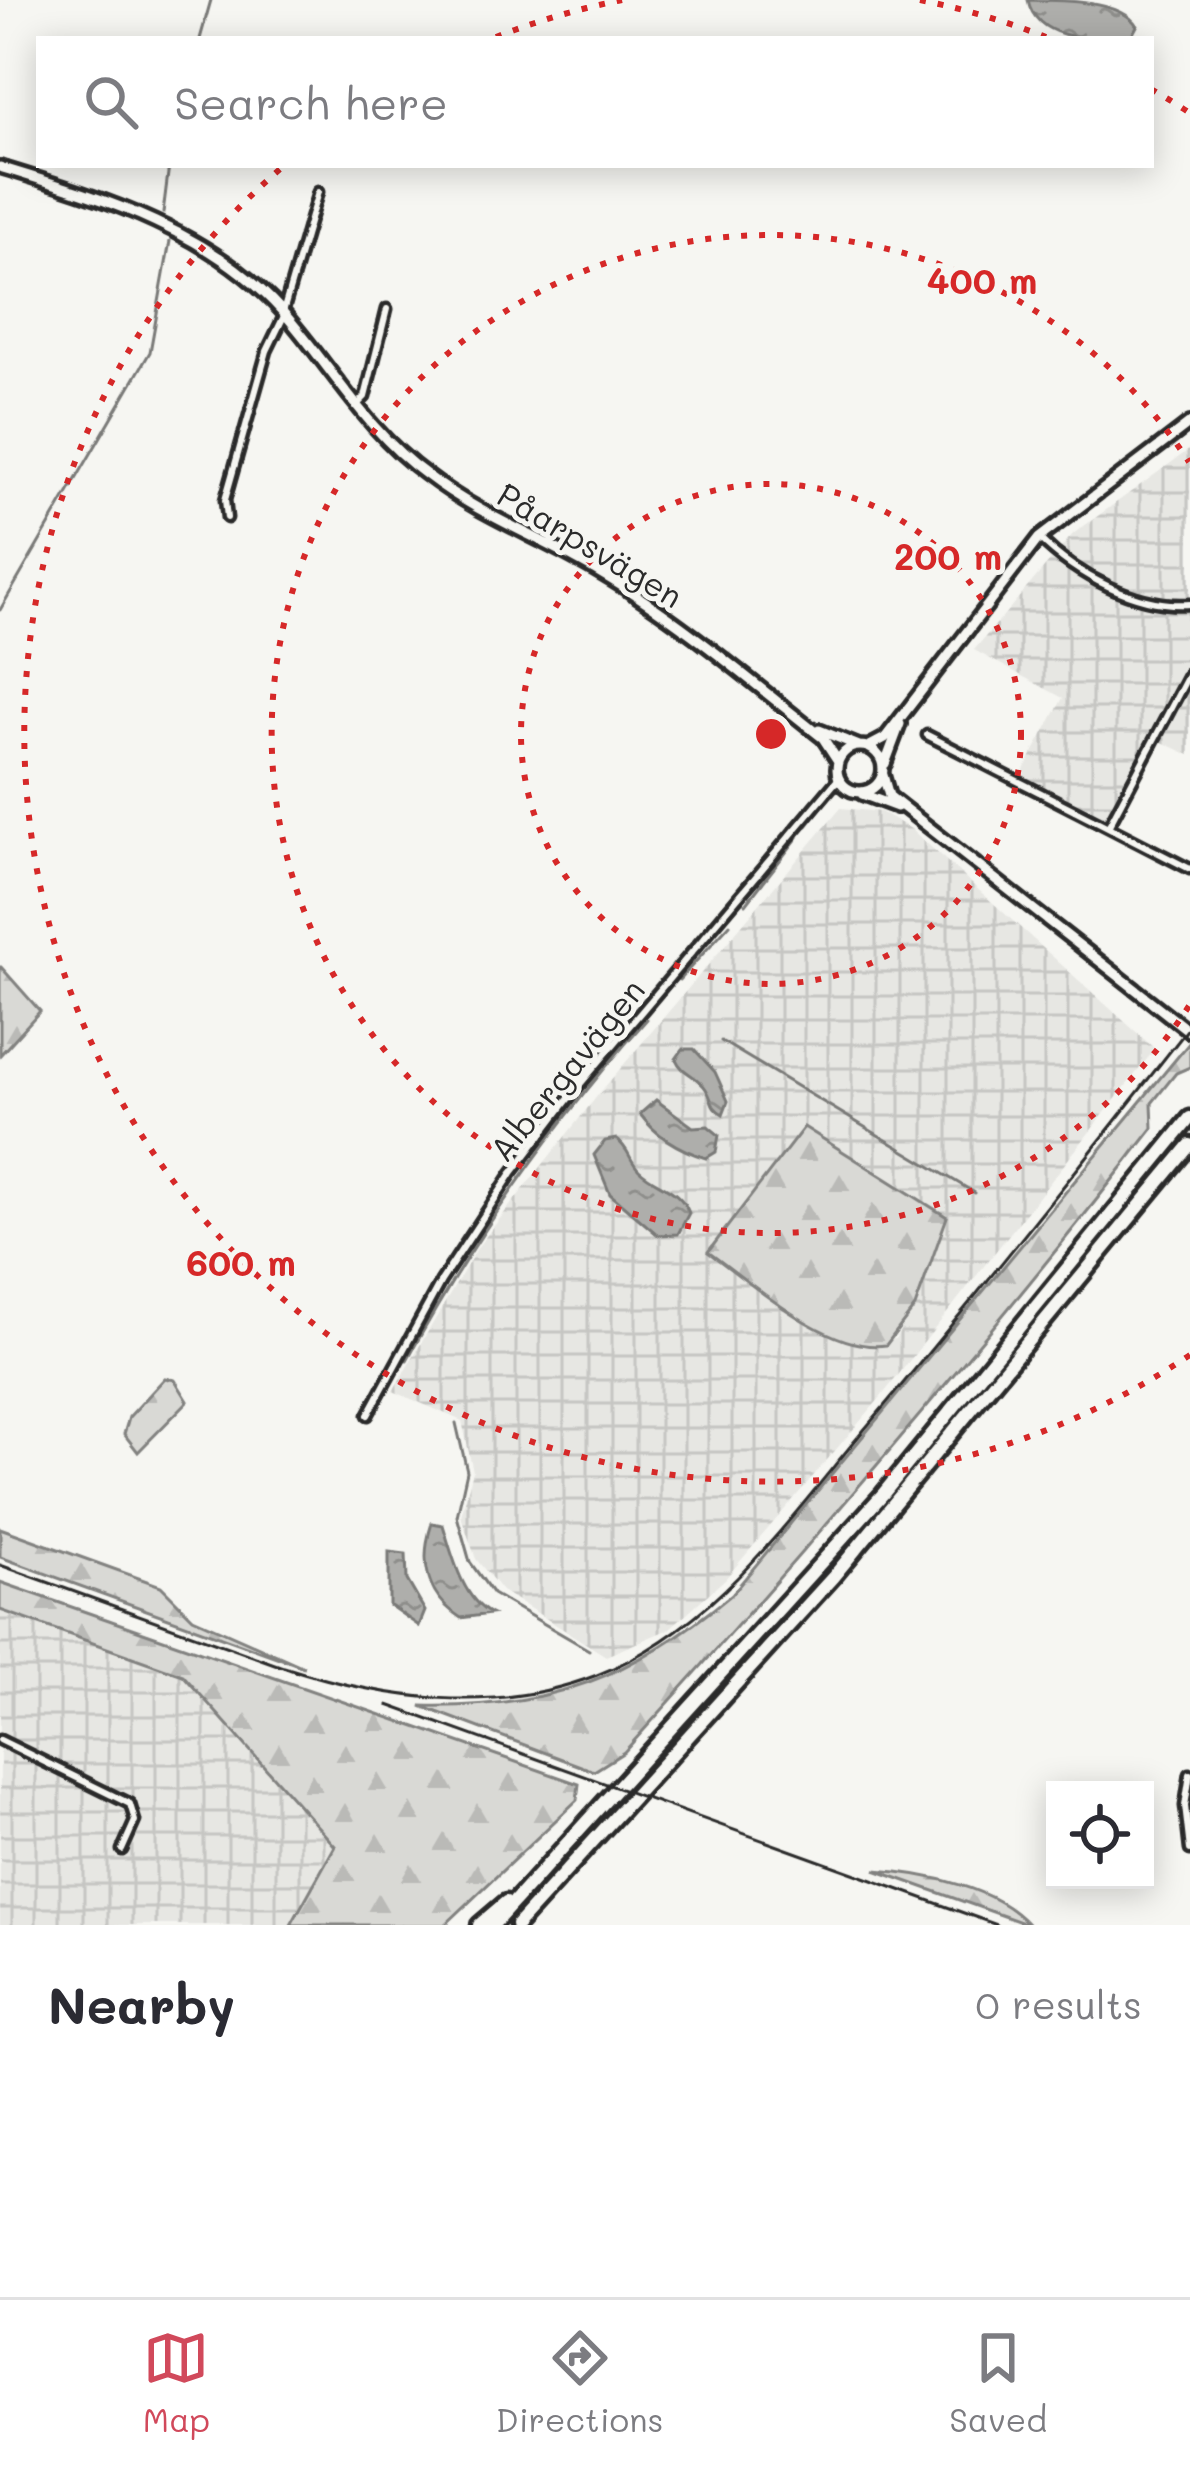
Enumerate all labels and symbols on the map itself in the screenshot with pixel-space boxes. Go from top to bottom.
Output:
text: 400 m [927,256,1037,303]
street label: Påarpsvägen [490,472,692,616]
text: 200 m [894,532,1002,579]
centre of rings [750,713,792,755]
street label: Albergavägen [479,969,653,1169]
text: 600 m [186,1238,296,1285]

